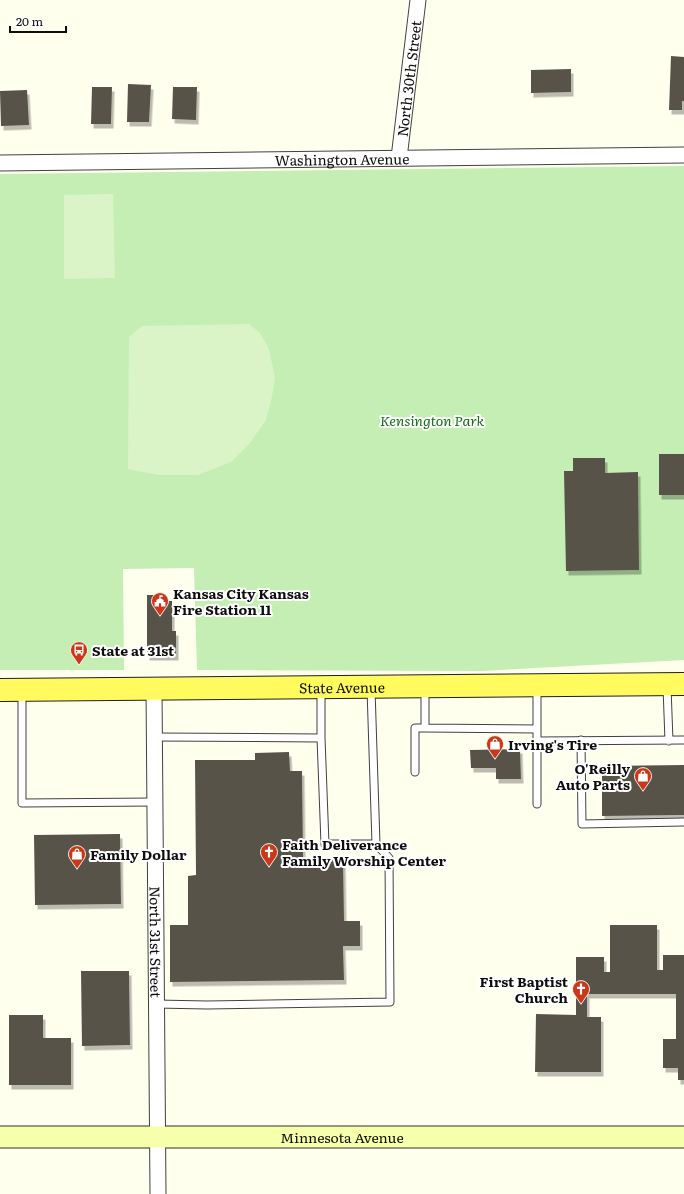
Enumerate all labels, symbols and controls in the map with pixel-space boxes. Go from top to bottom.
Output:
scale bar [10,8,66,34]
text: 20 m [16,12,43,30]
street label: North 30th Street [392,19,426,138]
street label: Washington Avenue [274,148,410,170]
park label: Kensington Park [380,410,484,430]
place label: Kansas City Kansas Fire Station 11 [173,583,309,619]
public building icon: Kansas City Kansas Fire Station 11 [150,591,170,616]
bus stop icon: State at 31st [69,640,89,665]
place label: State at 31st [92,640,175,660]
street label: State Avenue [299,677,385,697]
shop icon: Irving's Tire [485,734,505,759]
place label: Irving's Tire [508,734,597,754]
place label: O'Reilly Auto Parts [556,758,630,794]
shop icon: O'Reilly Auto Parts [633,766,653,791]
place label: Faith Deliverance Family Worship Center [282,834,446,870]
church icon: Faith Deliverance Family Worship Center [259,842,279,867]
shop icon: Family Dollar [67,844,87,869]
place label: Family Dollar [90,844,187,864]
street label: North 31st Street [146,886,166,998]
place label: First Baptist Church [480,971,569,1007]
church icon: First Baptist Church [571,979,591,1004]
street label: Minnesota Avenue [280,1127,404,1147]

